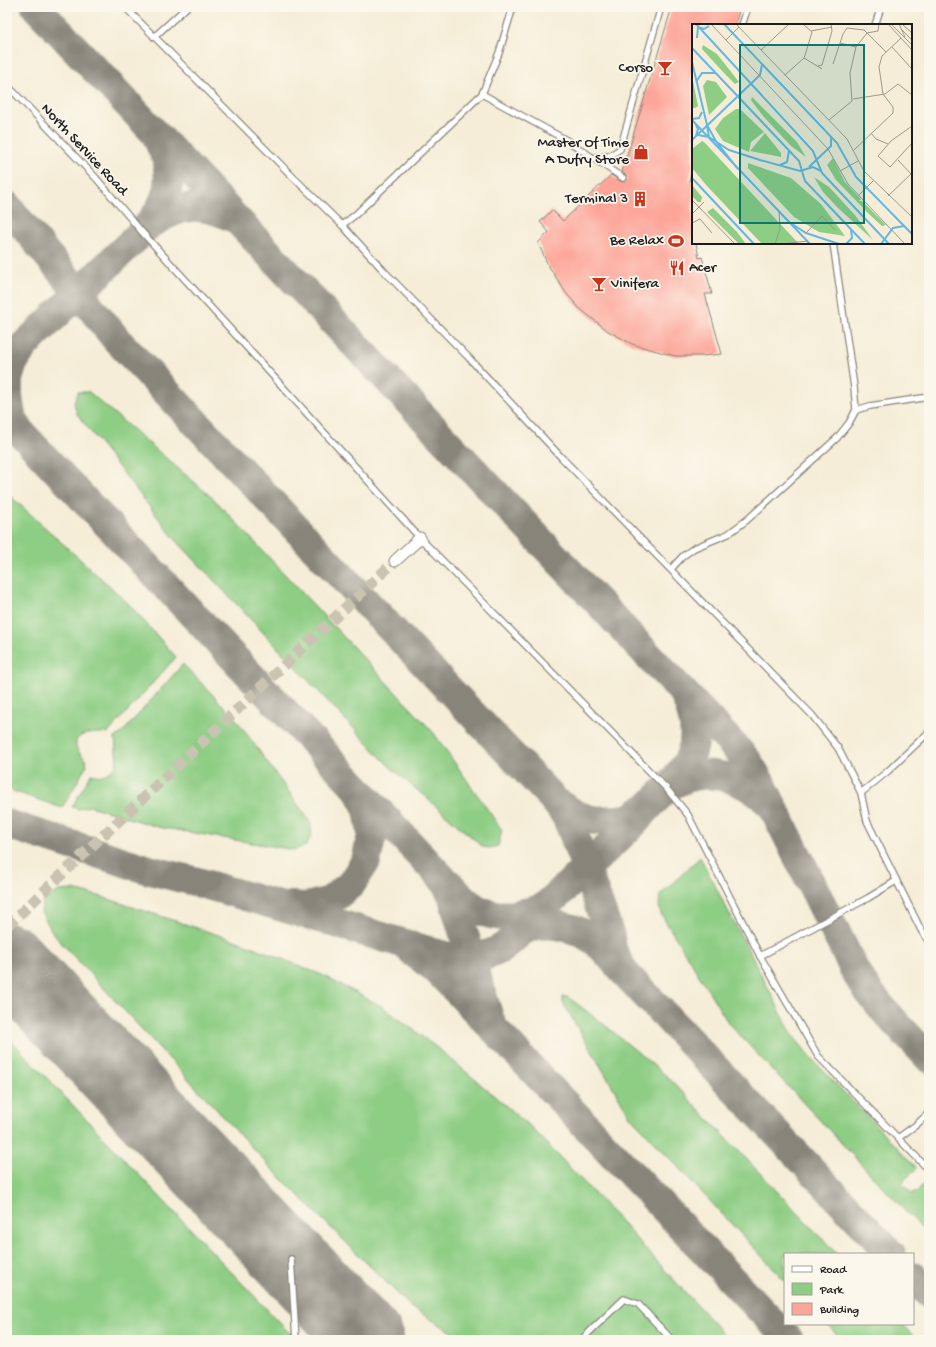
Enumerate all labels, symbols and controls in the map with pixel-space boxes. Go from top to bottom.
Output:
inset map [692,24,912,244]
place label: Corso [618,59,653,77]
bar icon: Corso [656,59,674,77]
street label: North Service Road [37,100,132,201]
place label: Master Of Time A Dufry Store [537,134,629,169]
shop icon: Master Of Time A Dufry Store [632,143,650,161]
place label: Terminal 3 [564,190,628,208]
building icon: Terminal 3 [631,190,649,208]
place label: Be Relax [609,232,664,250]
sports icon: Be Relax [667,232,685,250]
restaurant icon: Acer [668,259,686,277]
place label: Acer [689,259,718,277]
bar icon: Vinifera [590,275,608,293]
place label: Vinifera [610,275,660,293]
legend [784,1253,914,1325]
text: Road [820,1264,847,1278]
text: Park [819,1284,845,1298]
text: Building [819,1304,859,1318]

